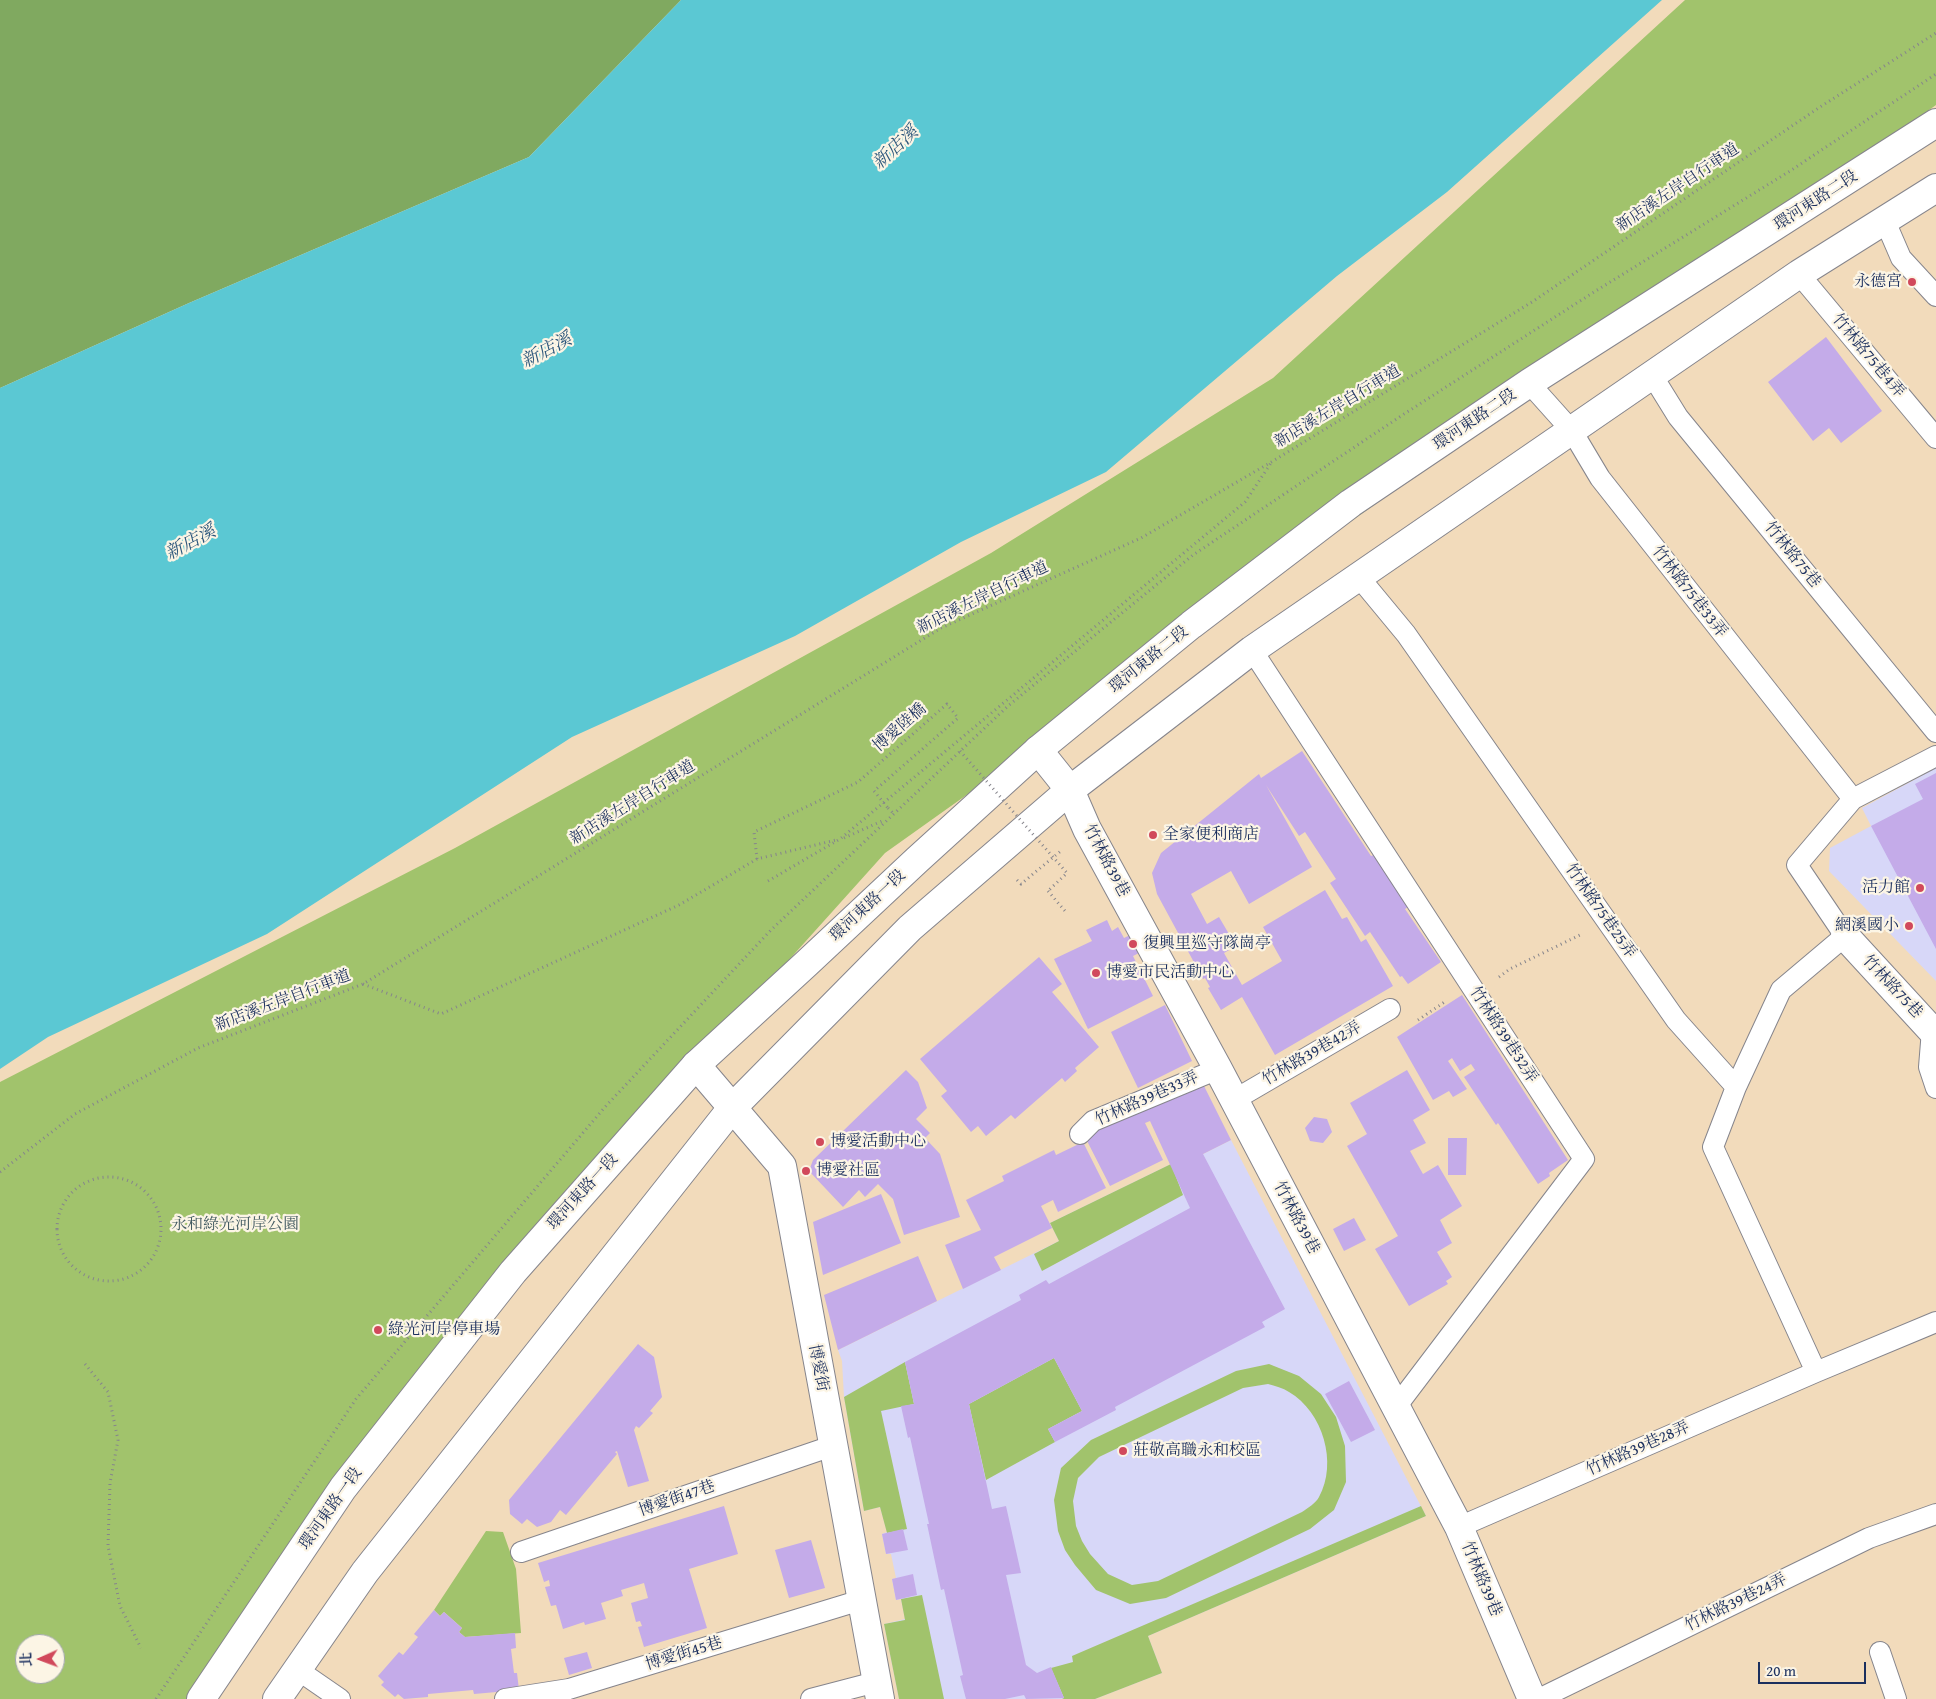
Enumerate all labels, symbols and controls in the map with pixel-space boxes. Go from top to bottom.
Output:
water label: 新店溪 [869,122,923,174]
street label: 新店溪左岸自行車道 [1613,140,1743,236]
street label: 環河東路二段 [1771,167,1861,235]
place label: 永德宮 [1854,272,1902,292]
marker: 永德宮 [1906,276,1918,288]
street label: 竹林路75巷4弄 [1828,310,1908,402]
water label: 新店溪 [518,329,576,373]
street label: 新店溪左岸自行車道 [1271,362,1405,452]
street label: 環河東路二段 [1430,385,1520,455]
street label: 竹林路75巷 [1760,518,1824,592]
water label: 新店溪 [162,521,220,565]
street label: 竹林路75巷33弄 [1647,542,1731,642]
street label: 新店溪左岸自行車道 [914,558,1052,638]
street label: 環河東路二段 [1106,622,1192,698]
street label: 博愛陸橋 [870,700,930,756]
street label: 新店溪左岸自行車道 [567,757,699,849]
street label: 竹林路39巷 [1079,821,1133,901]
place label: 全家便利商店 [1163,825,1259,845]
marker: 全家便利商店 [1147,829,1159,841]
street label: 竹林路75巷25弄 [1560,860,1640,962]
street label: 環河東路一段 [826,866,910,946]
place label: 活力館 [1862,878,1910,898]
marker: 活力館 [1914,882,1926,894]
place label: 網溪國小 [1835,916,1899,936]
marker: 網溪國小 [1903,920,1915,932]
place label: 復興里巡守隊崗亭 [1143,934,1271,954]
marker: 復興里巡守隊崗亭 [1127,938,1139,950]
street label: 竹林路75巷 [1858,951,1926,1023]
place label: 博愛市民活動中心 [1106,963,1234,983]
street label: 新店溪左岸自行車道 [212,966,354,1036]
marker: 博愛市民活動中心 [1090,967,1102,979]
street label: 竹林路39巷32弄 [1465,983,1541,1087]
street label: 竹林路39巷42弄 [1259,1018,1365,1090]
street label: 竹林路39巷33弄 [1092,1068,1202,1130]
place label: 博愛活動中心 [830,1132,926,1152]
marker: 博愛活動中心 [814,1136,826,1148]
street label: 環河東路一段 [544,1150,622,1234]
place label: 博愛社區 [816,1161,880,1181]
marker: 博愛社區 [800,1165,812,1177]
street label: 竹林路39巷 [1269,1178,1323,1258]
park label: 永和綠光河岸公園 [171,1215,299,1235]
place label: 綠光河岸停車場 [388,1320,500,1340]
marker: 綠光河岸停車場 [372,1324,384,1336]
street label: 博愛街 [804,1343,832,1393]
street label: 竹林路39巷28弄 [1583,1418,1693,1480]
place label: 莊敬高職永和校區 [1133,1441,1261,1461]
marker: 莊敬高職永和校區 [1117,1445,1129,1457]
street label: 環河東路一段 [296,1464,366,1554]
street label: 博愛街47巷 [636,1477,718,1521]
street label: 竹林路39巷 [1457,1539,1505,1619]
street label: 竹林路39巷24弄 [1682,1570,1790,1636]
street label: 博愛街45巷 [643,1633,725,1675]
north arrow [15,1634,65,1684]
text: 北 [16,1652,36,1667]
scale bar [1761,1652,1868,1684]
text: 20 m [1766,1660,1796,1681]

